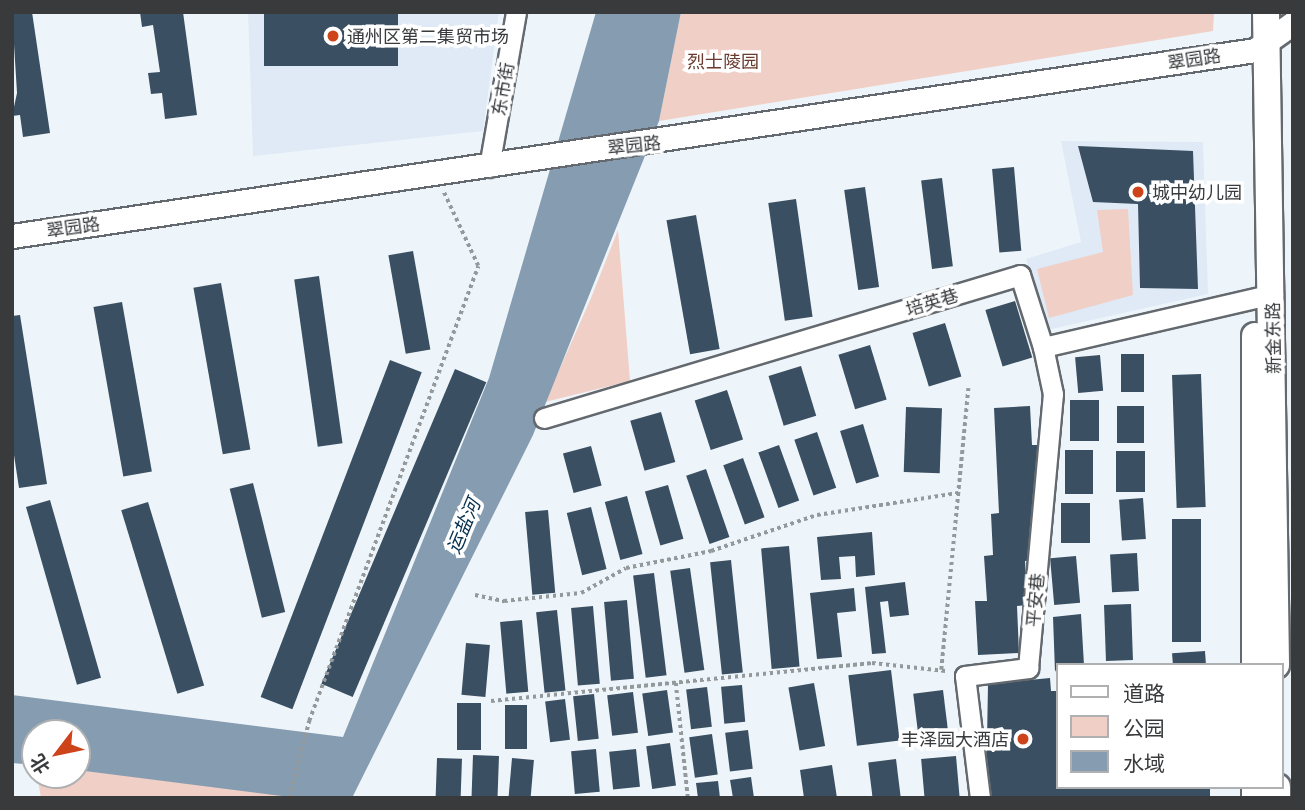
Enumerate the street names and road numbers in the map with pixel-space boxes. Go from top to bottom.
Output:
street label: 翠园路 [1166,44,1222,74]
street label: 东市街 [488,61,518,117]
street label: 翠园路 [606,131,662,159]
street label: 翠园路 [45,213,101,241]
street label: 培英巷 [903,284,961,320]
street label: 新金东路 [1262,302,1284,374]
street label: 平安巷 [1022,572,1048,628]

